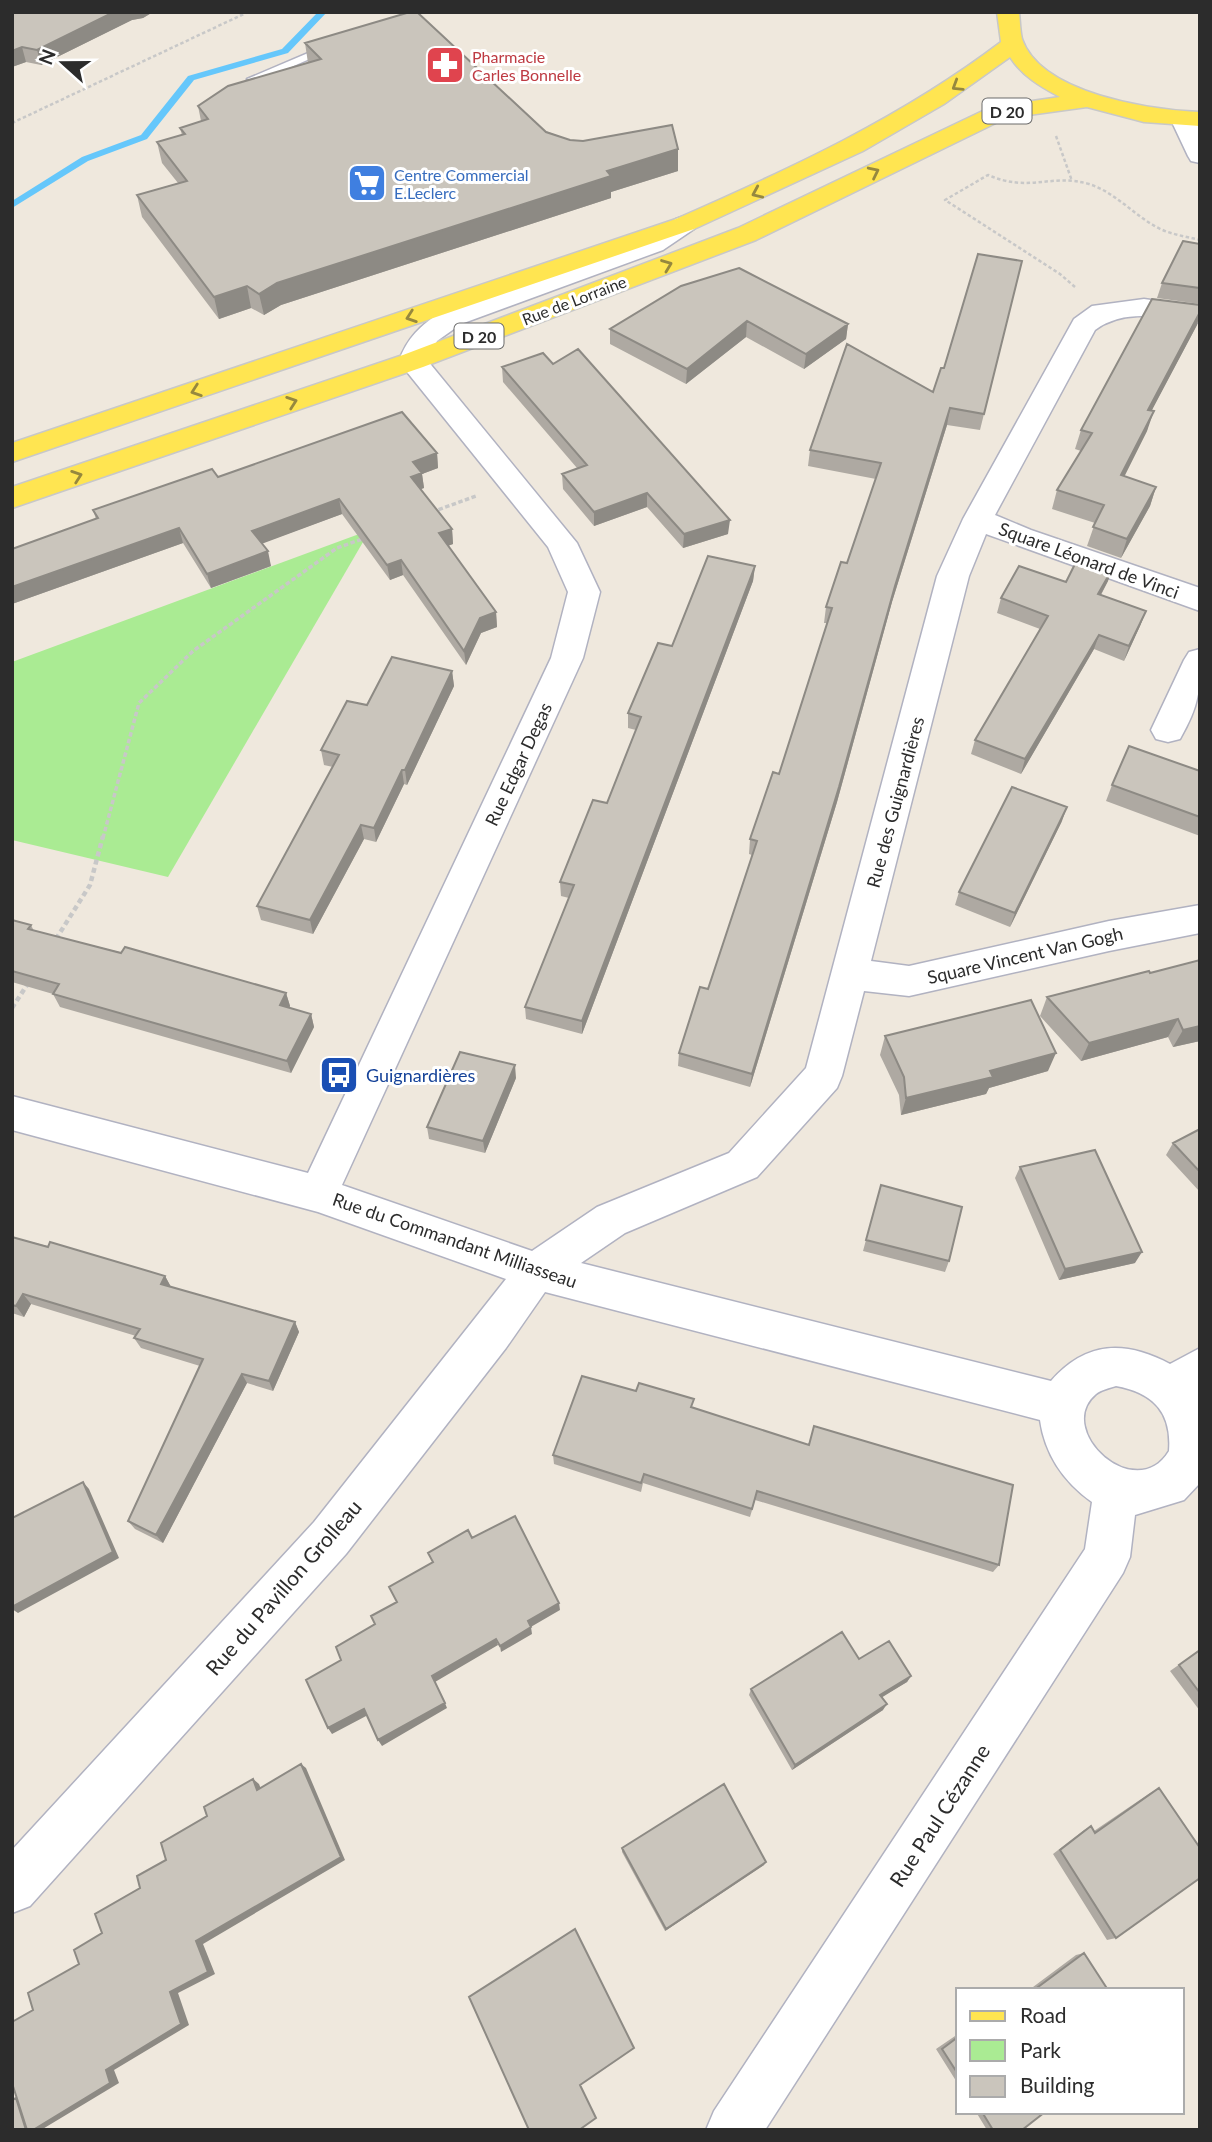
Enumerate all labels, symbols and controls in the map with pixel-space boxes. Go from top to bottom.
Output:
north arrow [28,28,98,98]
pharmacy icon: Pharmacie Carles Bonnelle [424,44,466,86]
text: N [33,46,60,68]
place label: Pharmacie Carles Bonnelle [472,47,581,84]
one-way arrow [952,77,965,90]
road number: D 20 [982,99,1032,124]
supermarket icon: Centre Commercial E.Leclerc [346,162,388,204]
place label: Centre Commercial E.Leclerc [394,165,529,202]
one-way arrow [867,166,879,180]
one-way arrow [751,185,764,199]
one-way arrow [660,259,672,273]
street label: Rue de Lorraine [519,271,629,329]
one-way arrow [406,309,418,323]
road number: D 20 [454,324,504,348]
one-way arrow [190,383,203,397]
one-way arrow [285,396,298,410]
one-way arrow [70,470,82,484]
street label: Square Léonard de Vinci [996,517,1182,603]
street label: Rue Edgar Degas [480,699,556,829]
street label: Rue des Guignardières [862,714,928,890]
street label: Square Vincent Van Gogh [925,922,1125,988]
bus stop icon: Guignardières [318,1054,360,1096]
place label: Guignardières [366,1064,475,1086]
street label: Rue du Commandant Milliasseau [330,1188,580,1292]
street label: Rue du Pavillon Grolleau [200,1494,366,1680]
street label: Rue Paul Cézanne [884,1739,994,1891]
legend [956,1988,1184,2114]
text: Road [1020,2002,1067,2027]
text: Park [1020,2037,1061,2062]
text: Building [1020,2072,1095,2097]

